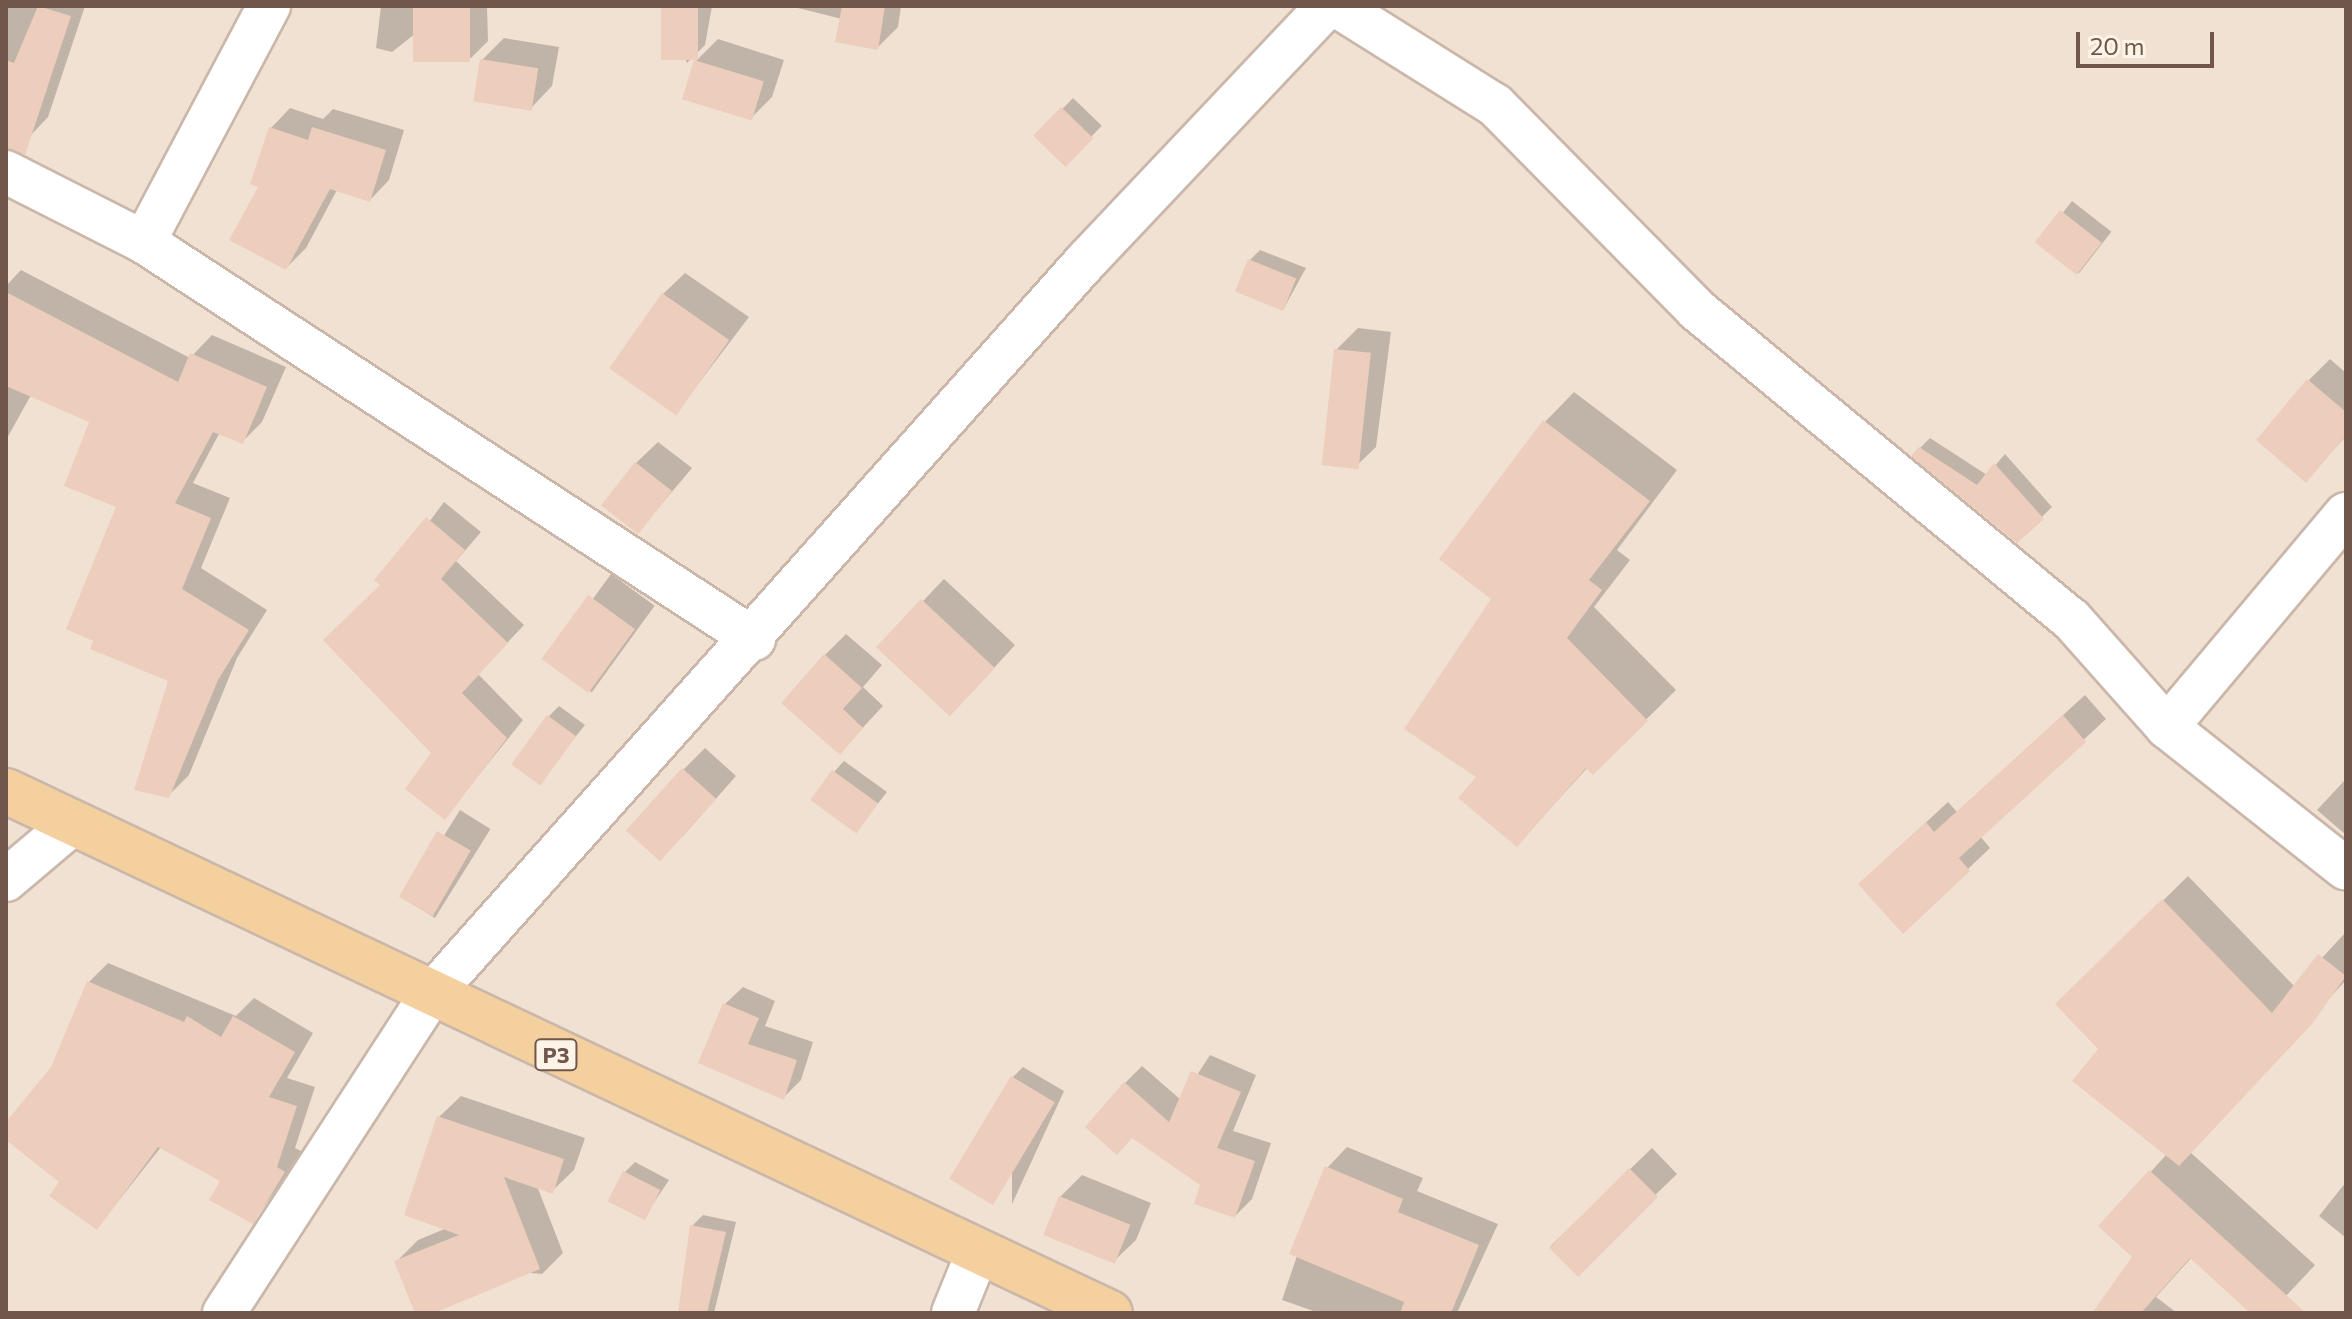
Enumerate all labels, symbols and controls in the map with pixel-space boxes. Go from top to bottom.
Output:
scale bar [2080,16,2218,66]
text: 20 m [2090,31,2144,60]
road number: P3 [534,1037,578,1073]

